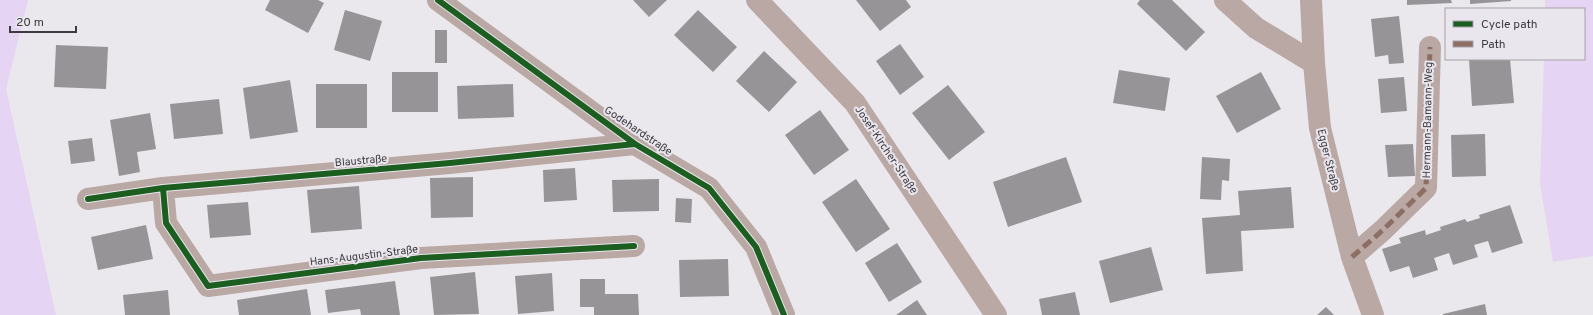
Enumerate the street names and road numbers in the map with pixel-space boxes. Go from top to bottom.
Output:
street label: Hermann-Bamann-Weg [1420,62,1436,178]
street label: Godehardstraße [601,103,675,159]
street label: Josef-Kircher-Straße [851,103,921,197]
street label: Egger Straße [1314,128,1342,193]
street label: Blaustraße [334,152,388,170]
street label: Hans-Augustin-Straße [309,242,419,270]

